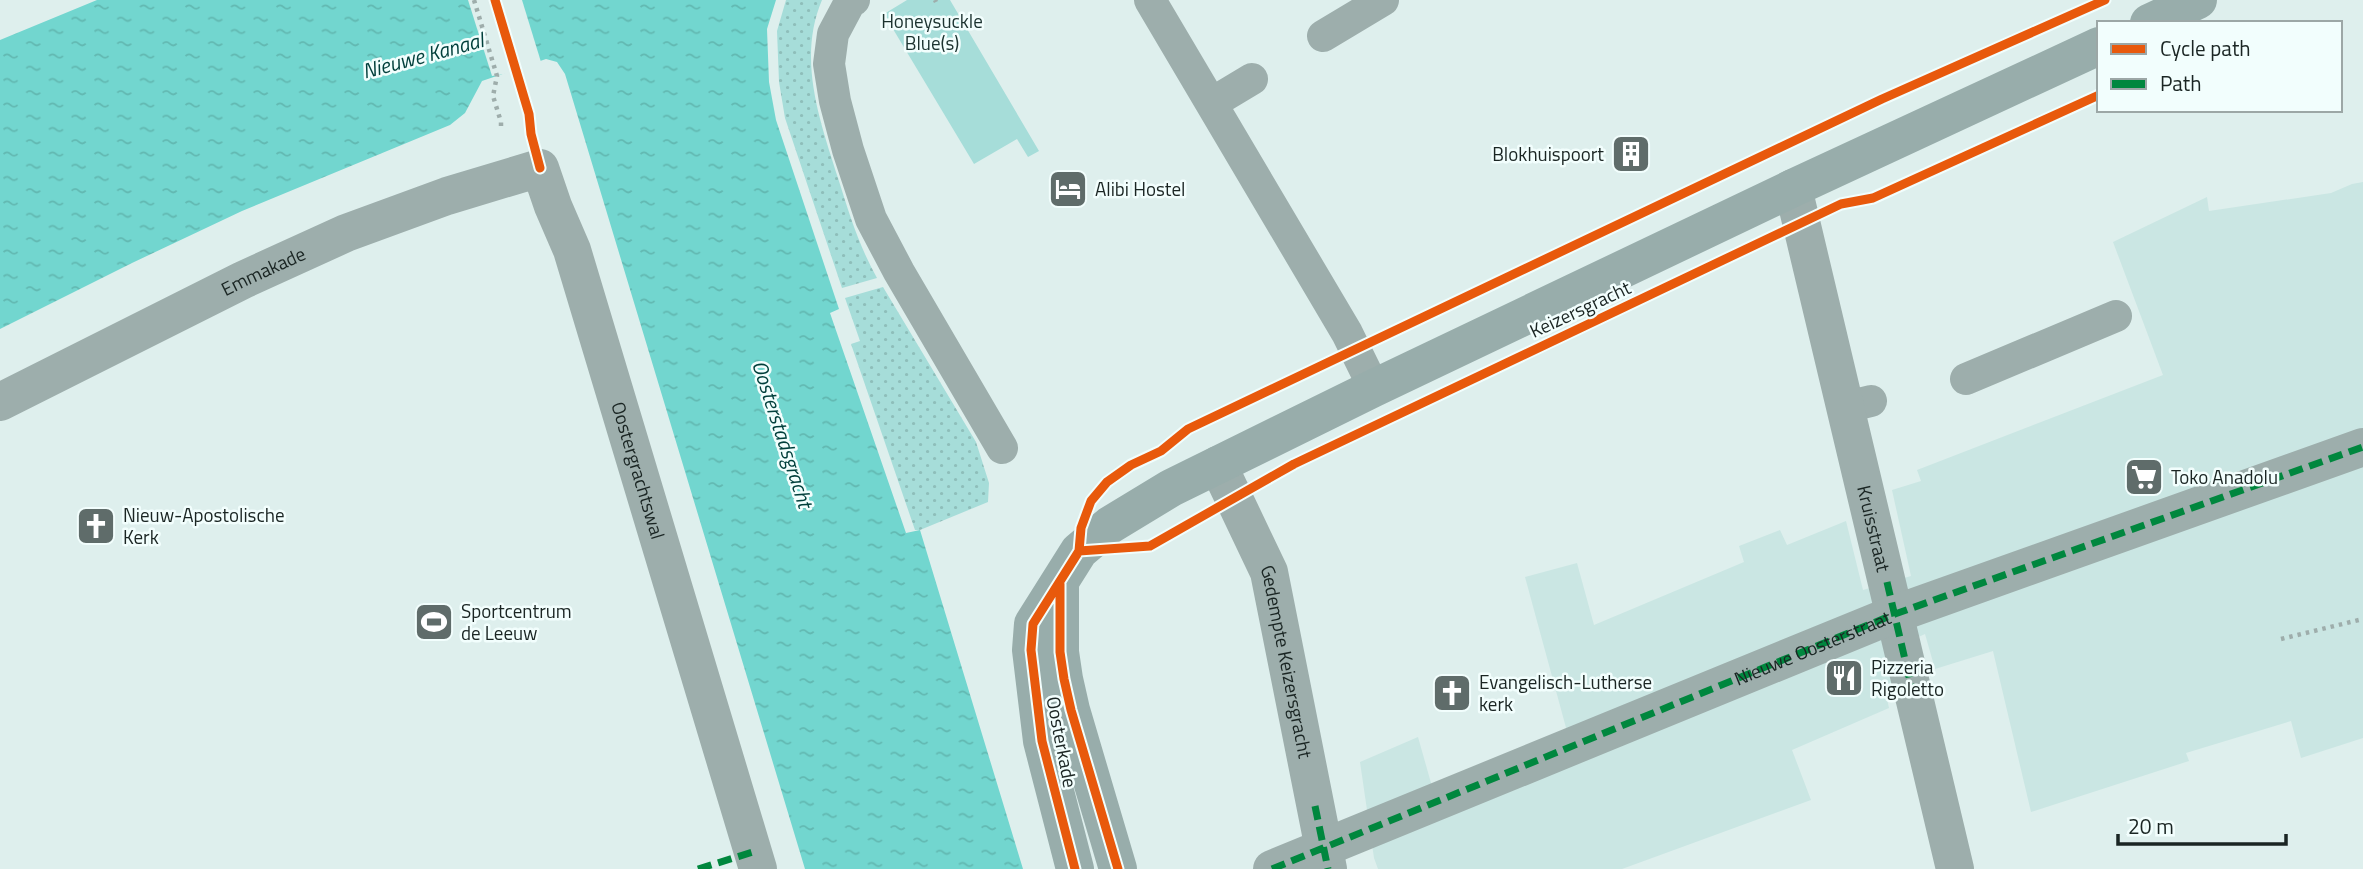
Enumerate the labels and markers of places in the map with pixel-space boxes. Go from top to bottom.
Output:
building icon: Blokhuispoort [1610,133,1652,175]
place label: Blokhuispoort [1492,139,1604,168]
hotel icon: Alibi Hostel [1047,168,1089,210]
place label: Alibi Hostel [1095,174,1185,203]
supermarket icon: Toko Anadolu [2123,456,2165,498]
place label: Toko Anadolu [2171,462,2278,491]
place label: Nieuw-Apostolische Kerk [123,500,285,551]
church icon: Nieuw-Apostolische Kerk [75,505,117,547]
place label: Sportcentrum de Leeuw [461,596,572,647]
sports icon: Sportcentrum de Leeuw [413,601,455,643]
place label: Pizzeria Rigoletto [1871,652,1944,703]
restaurant icon: Pizzeria Rigoletto [1823,657,1865,699]
place label: Evangelisch-Lutherse kerk [1479,667,1652,718]
church icon: Evangelisch-Lutherse kerk [1431,672,1473,714]

